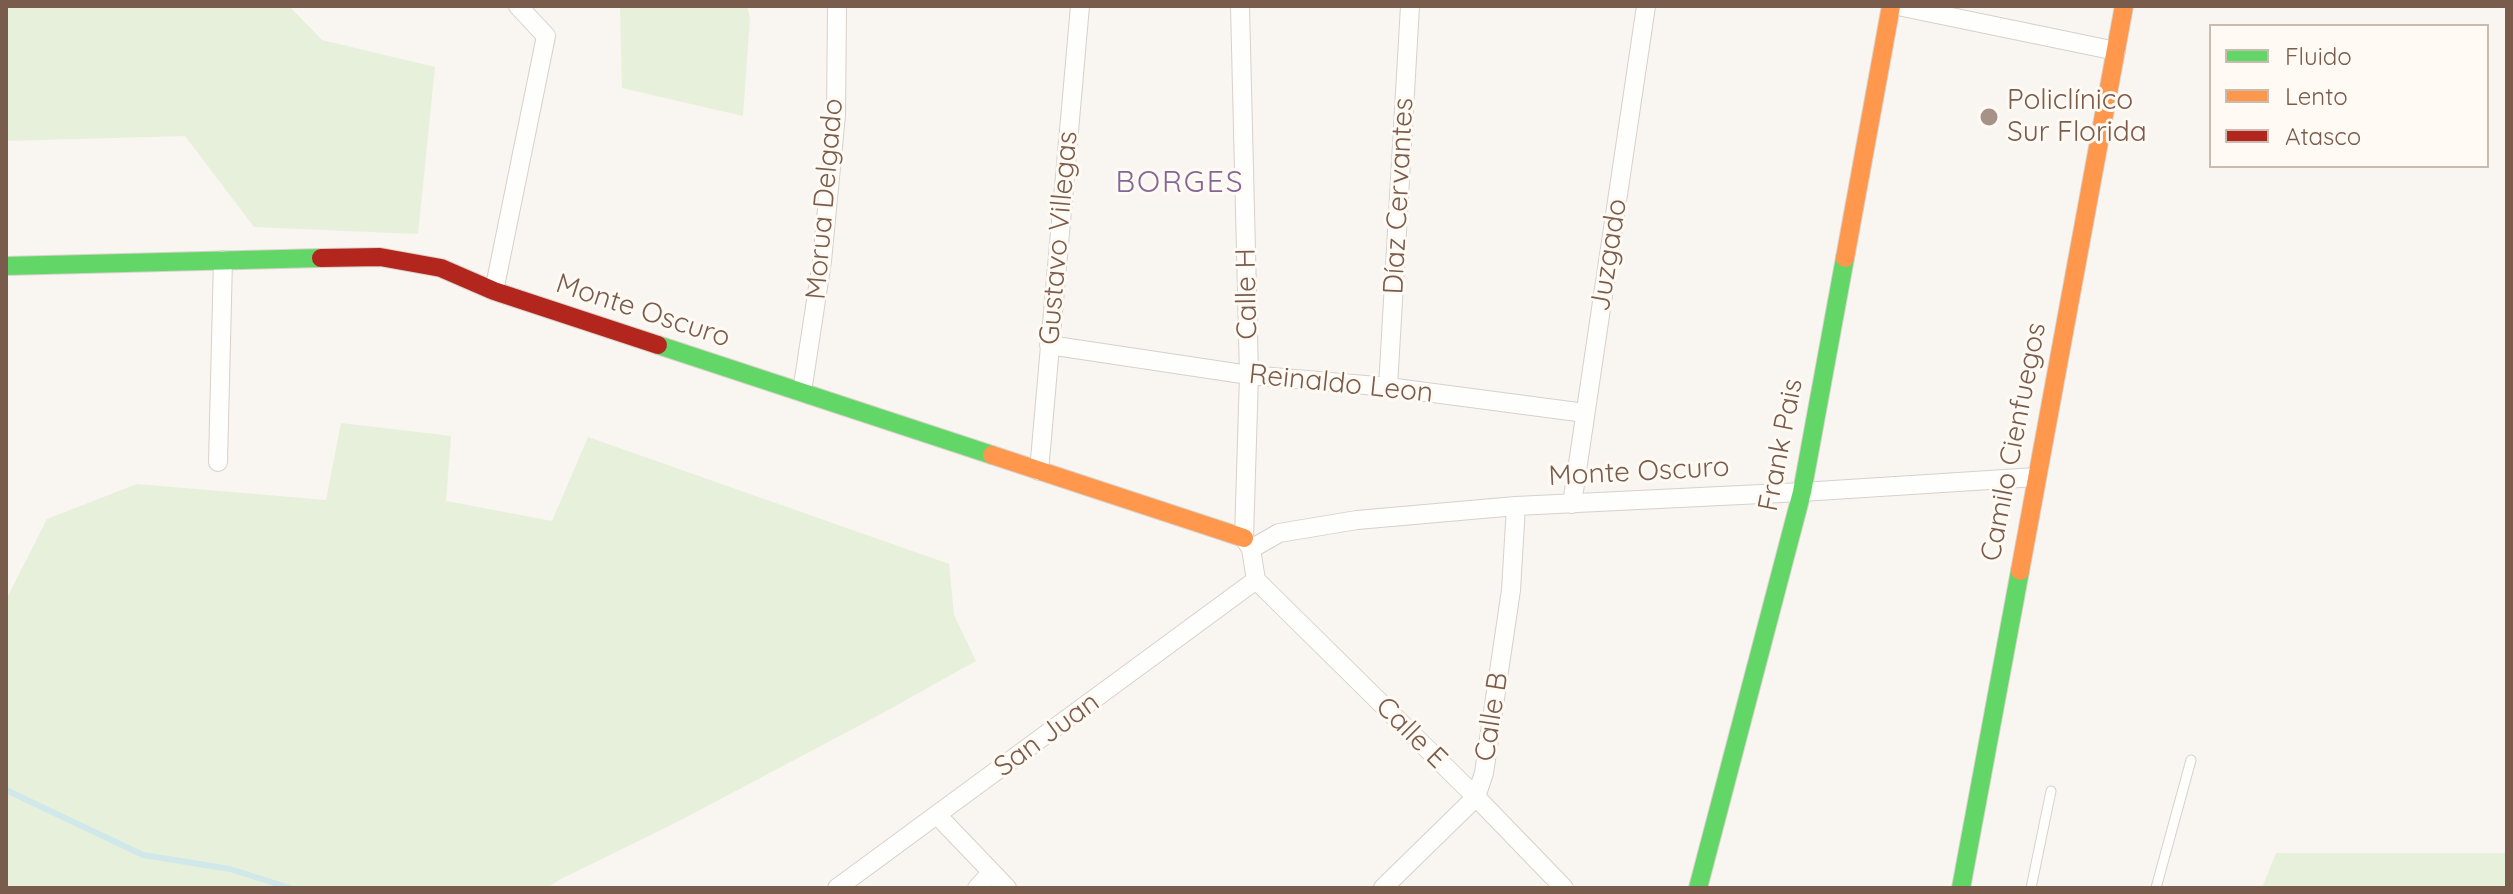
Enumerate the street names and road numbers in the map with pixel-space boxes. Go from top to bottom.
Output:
street label: Morua Delgado [799,97,851,301]
street label: Díaz Cervantes [1377,97,1421,295]
street label: Gustavo Villegas [1033,130,1085,346]
street label: Juzgado [1584,196,1634,314]
street label: Calle H [1229,248,1265,340]
street label: Monte Oscuro [552,267,734,355]
street label: Camilo Cienfuegos [1974,320,2054,564]
street label: Reinaldo Leon [1247,358,1435,410]
street label: Frank Pais [1752,376,1810,514]
street label: Monte Oscuro [1548,450,1730,494]
street label: Calle B [1468,670,1516,764]
street label: San Juan [988,686,1106,784]
street label: Calle E [1368,690,1454,776]

